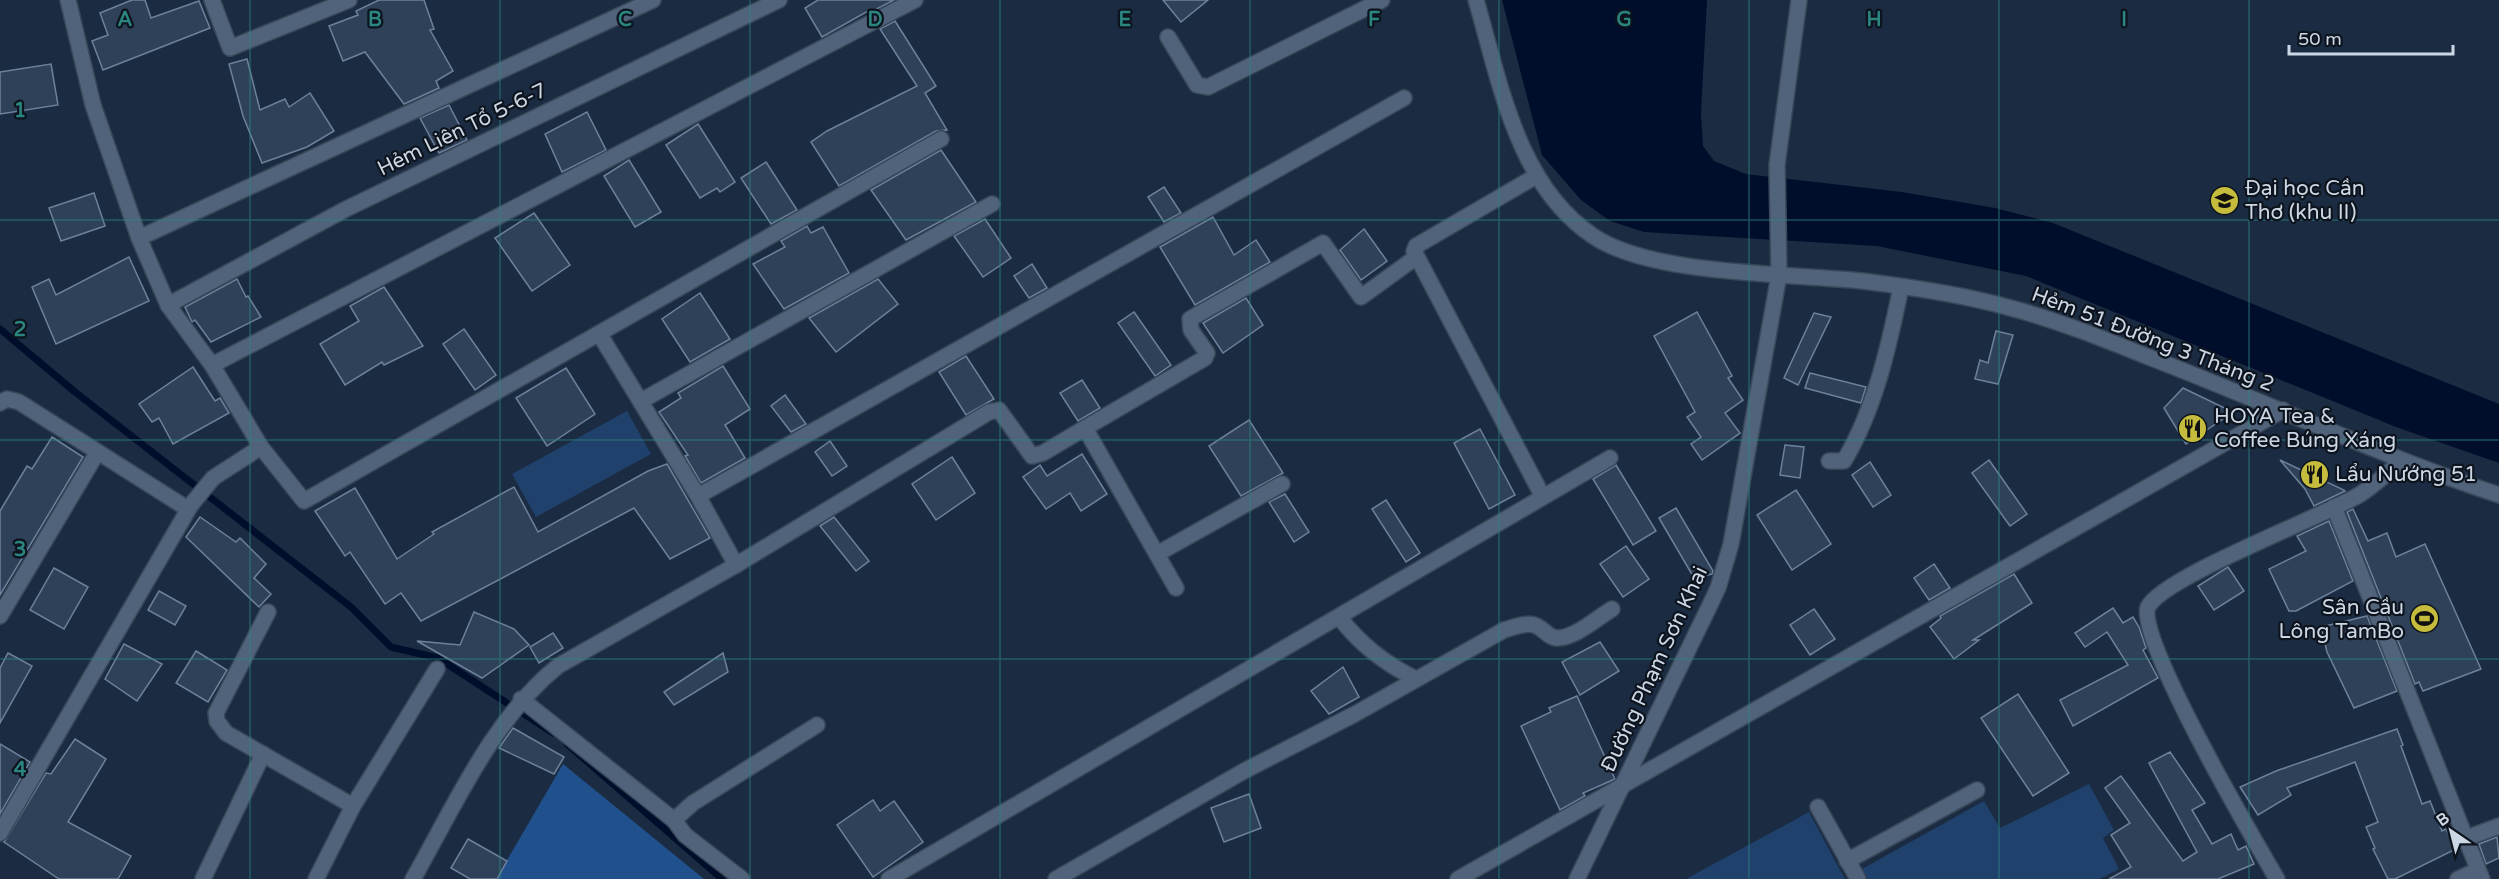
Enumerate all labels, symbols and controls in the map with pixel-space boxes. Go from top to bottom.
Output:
text: A [118,8,133,32]
text: B [368,8,382,32]
text: C [618,8,632,32]
text: D [867,8,883,32]
text: E [1119,8,1132,32]
text: F [1368,8,1380,32]
text: G [1616,8,1632,32]
text: H [1866,8,1882,32]
text: I [2121,8,2127,32]
scale bar [2289,18,2452,56]
text: 50 m [2298,28,2342,50]
street label: Hẻm Liên Tổ 5-6-7 [373,78,551,181]
text: 1 [14,99,26,123]
place label: Đại học Cần Thơ (khu II) [2245,176,2365,225]
school or university icon: Đại học Cần Thơ (khu II) [2208,184,2240,216]
street label: Hẻm 51 Đường 3 Tháng 2 [2028,282,2278,397]
text: 2 [14,318,26,342]
place label: HOYA Tea & Coffee Búng Xáng [2214,404,2396,453]
restaurant icon: HOYA Tea & Coffee Búng Xáng [2177,412,2209,444]
restaurant icon: Lẩu Nướng 51 [2298,458,2330,490]
place label: Lẩu Nướng 51 [2335,462,2477,487]
text: 3 [14,538,26,562]
street label: Đường Phạm Sơn Khai [1596,562,1713,776]
place label: Sân Cầu Lông TamBo [2279,595,2404,644]
sports icon: Sân Cầu Lông TamBo [2409,603,2441,635]
text: 4 [14,758,27,782]
north arrow [2421,801,2481,861]
text: B [2433,808,2453,831]

